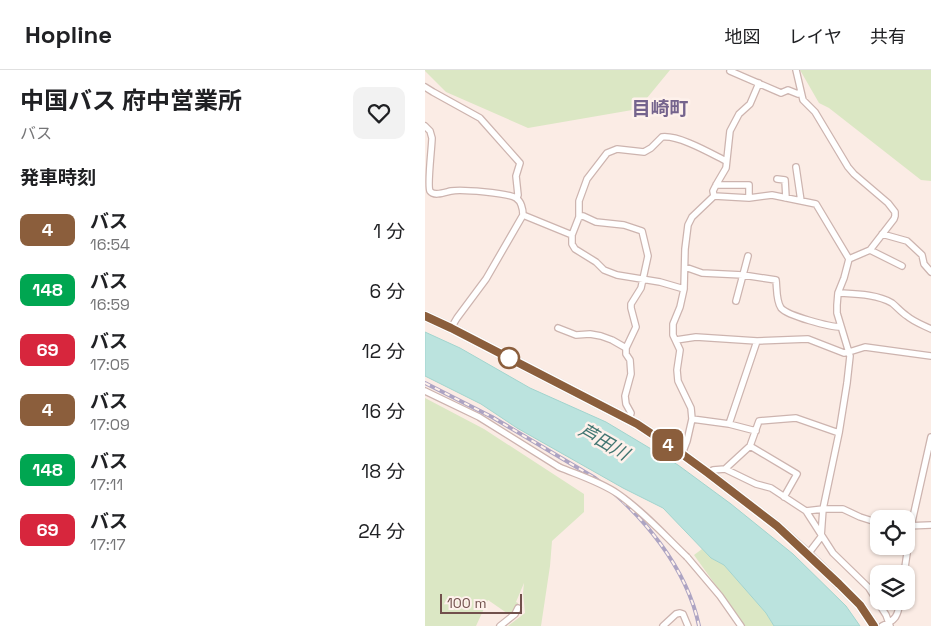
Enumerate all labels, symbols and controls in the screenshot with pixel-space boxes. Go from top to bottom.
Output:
text: Hopline [25,19,112,50]
text: 地図 [725,25,761,48]
text: レイヤ [789,25,842,48]
text: 共有 [870,25,906,48]
text: 中国バス 府中営業所 [20,85,242,116]
button: heart [353,87,405,139]
district label: 目崎町 [631,96,689,121]
text: バス [20,123,52,144]
text: 発車時刻 [20,165,96,190]
text: バス [90,209,128,234]
text: 4 [42,218,53,241]
text: 1 分 [373,219,405,244]
text: 16:54 [90,234,130,255]
text: バス [90,269,128,294]
text: 148 [32,278,63,301]
text: 6 分 [369,279,405,304]
text: 16:59 [90,294,130,315]
text: バス [90,329,128,354]
text: 69 [36,338,59,361]
text: 12 分 [362,339,405,364]
unlabelled marker [498,347,520,369]
text: 17:05 [90,354,130,375]
text: バス [90,389,128,414]
text: 4 [42,398,53,421]
text: 16 分 [362,399,405,424]
text: 17:09 [90,414,130,435]
water label: 芦田川 [575,418,635,466]
line badge: 4 [652,429,684,461]
text: 4 [662,433,674,456]
text: バス [90,449,128,474]
text: 148 [32,458,63,481]
text: 18 分 [361,459,405,484]
text: 17:11 [90,474,123,495]
text: バス [90,509,128,534]
map controls [870,510,915,610]
button: locate [870,510,915,555]
text: 69 [36,518,59,541]
text: 24 分 [358,519,405,544]
text: 17:17 [90,534,125,555]
button: layers [870,565,915,610]
scale bar [440,591,523,614]
text: 100 m [447,594,486,612]

